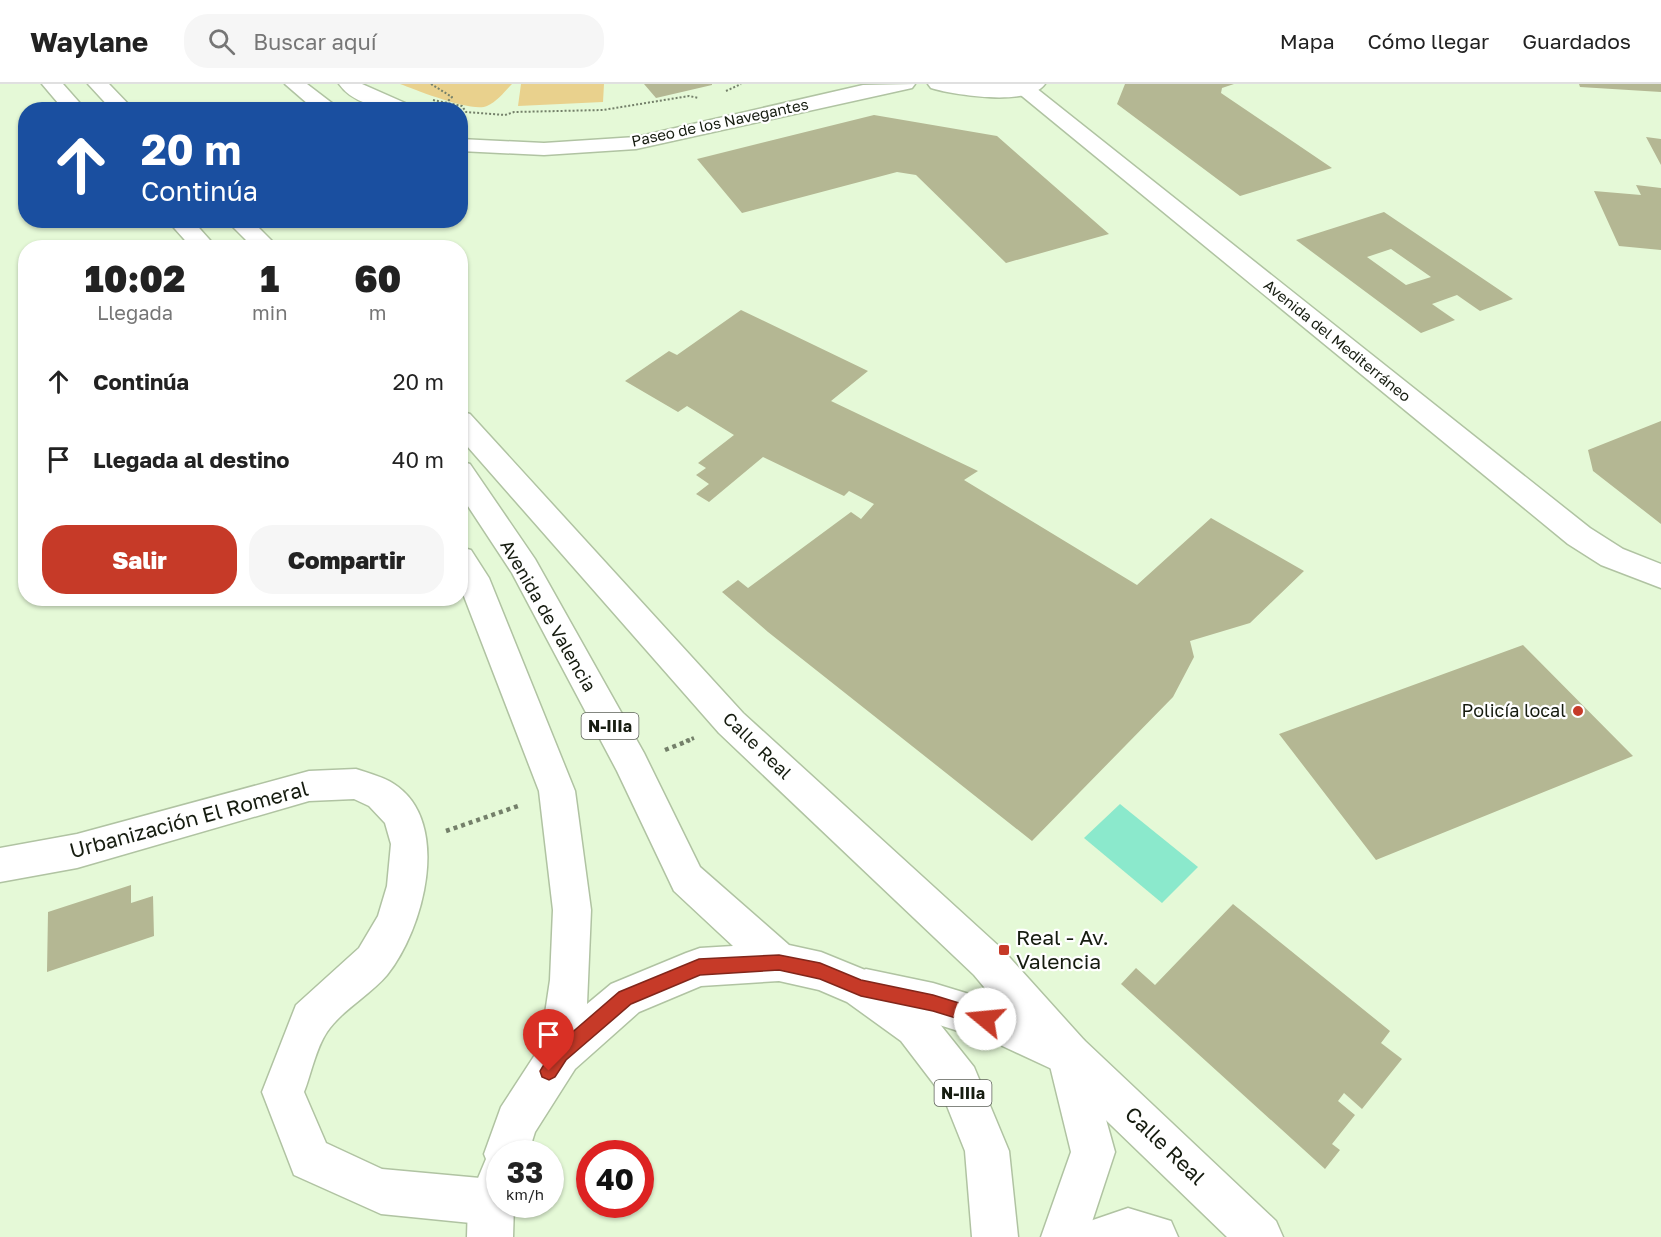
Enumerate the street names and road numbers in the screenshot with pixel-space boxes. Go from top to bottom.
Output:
street label: Paseo de los Navegantes [630,94,810,150]
street label: Avenida del Mediterráneo [1261,275,1415,405]
street label: Avenida de Valencia [496,536,601,695]
street label: Calle Real [719,707,797,784]
road number: N-IIIa [582,713,638,739]
street label: Urbanización El Romeral [67,775,311,863]
road number: N-IIIa [934,1080,992,1106]
street label: Calle Real [1120,1101,1211,1190]

